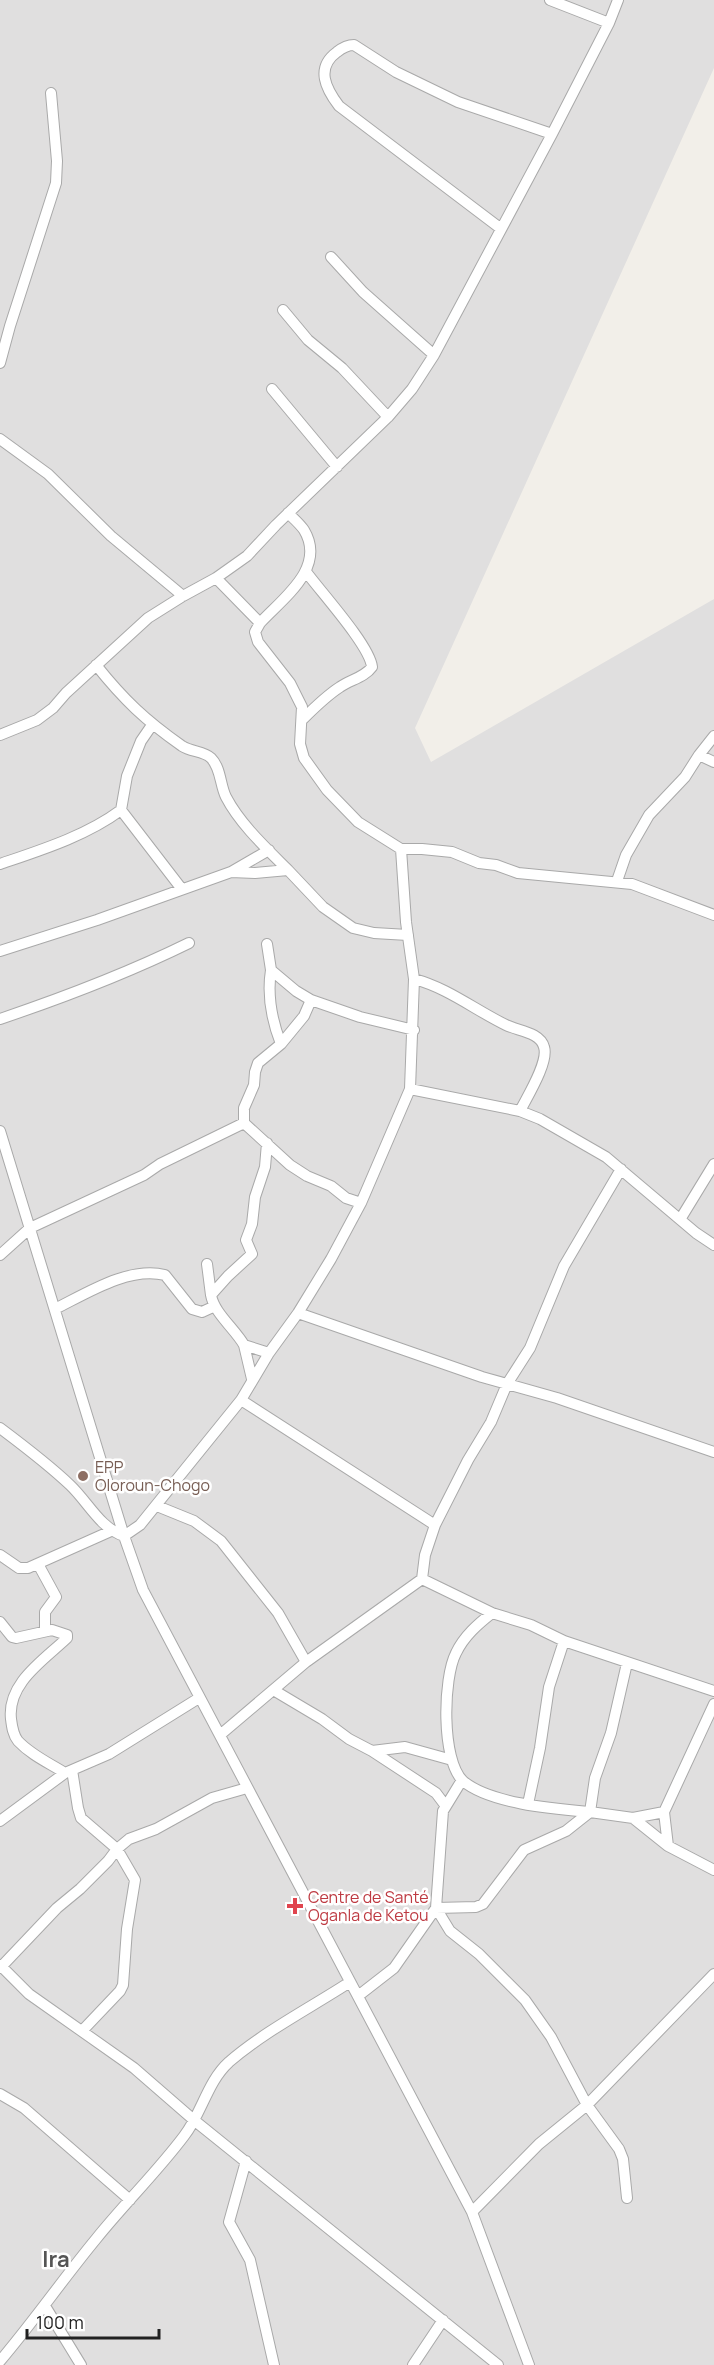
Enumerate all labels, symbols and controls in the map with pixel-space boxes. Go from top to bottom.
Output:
place label: EPP Oloroun-Chogo [95,1456,210,1496]
marker: EPP Oloroun-Chogo [76,1469,90,1483]
place label: Centre de Santé Oganla de Ketou [308,1886,429,1926]
marker: Centre de Santé Oganla de Ketou [286,1897,304,1915]
district label: Ira [42,2244,70,2274]
scale bar [27,2302,159,2340]
text: 100 m [36,2310,84,2334]

